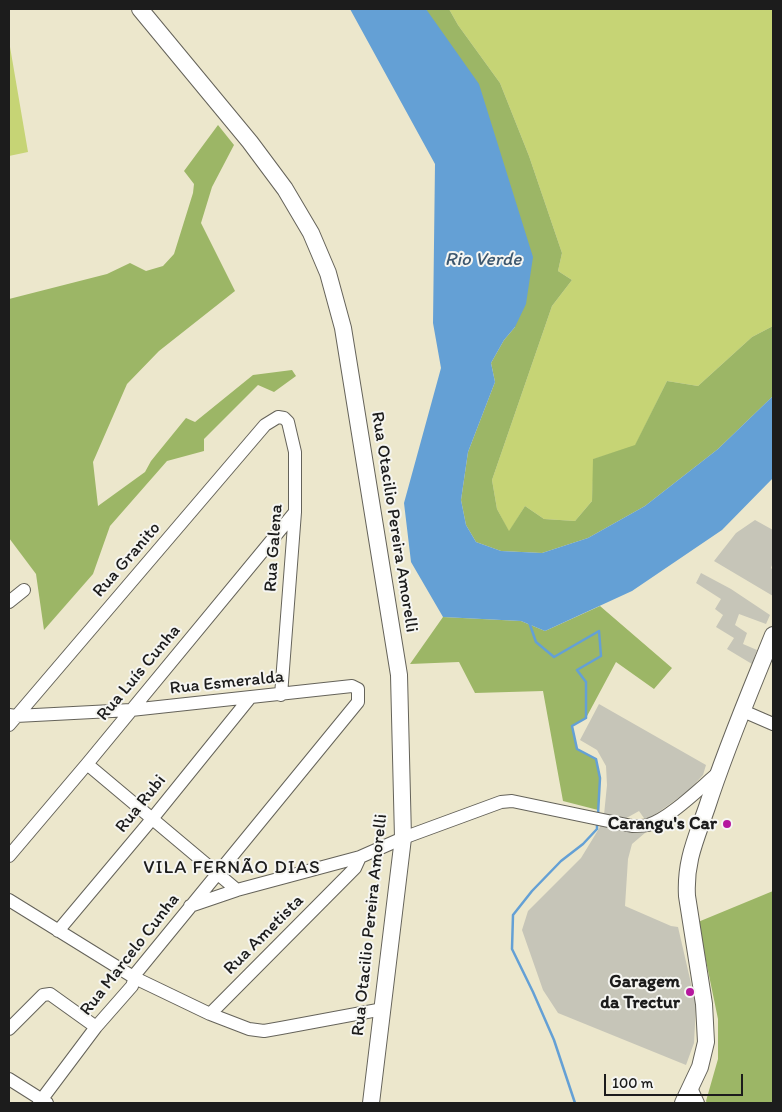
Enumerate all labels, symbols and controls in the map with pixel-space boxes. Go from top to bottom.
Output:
water label: Rio Verde [445,249,521,271]
street label: Rua Otacilio Pereira Amorelli [366,410,422,634]
street label: Rua Galena [260,503,288,593]
street label: Rua Granito [88,518,166,602]
street label: Rua Luís Cunha [93,621,185,725]
street label: Rua Esmeralda [169,666,285,700]
street label: Rua Rubi [111,771,171,837]
street label: Rua Otacilio Pereira Amorelli [348,813,392,1037]
place label: Carangu's Car [608,813,717,835]
marker: Carangu's Car [721,818,733,830]
district label: VILA FERNÃO DIAS [141,857,323,879]
street label: Rua Marcelo Cunha [76,890,184,1020]
street label: Rua Ametista [219,890,309,980]
place label: Garagem da Trectur [600,971,680,1014]
marker: Garagem da Trectur [684,986,696,998]
scale bar [607,1064,746,1096]
text: 100 m [612,1074,653,1092]

